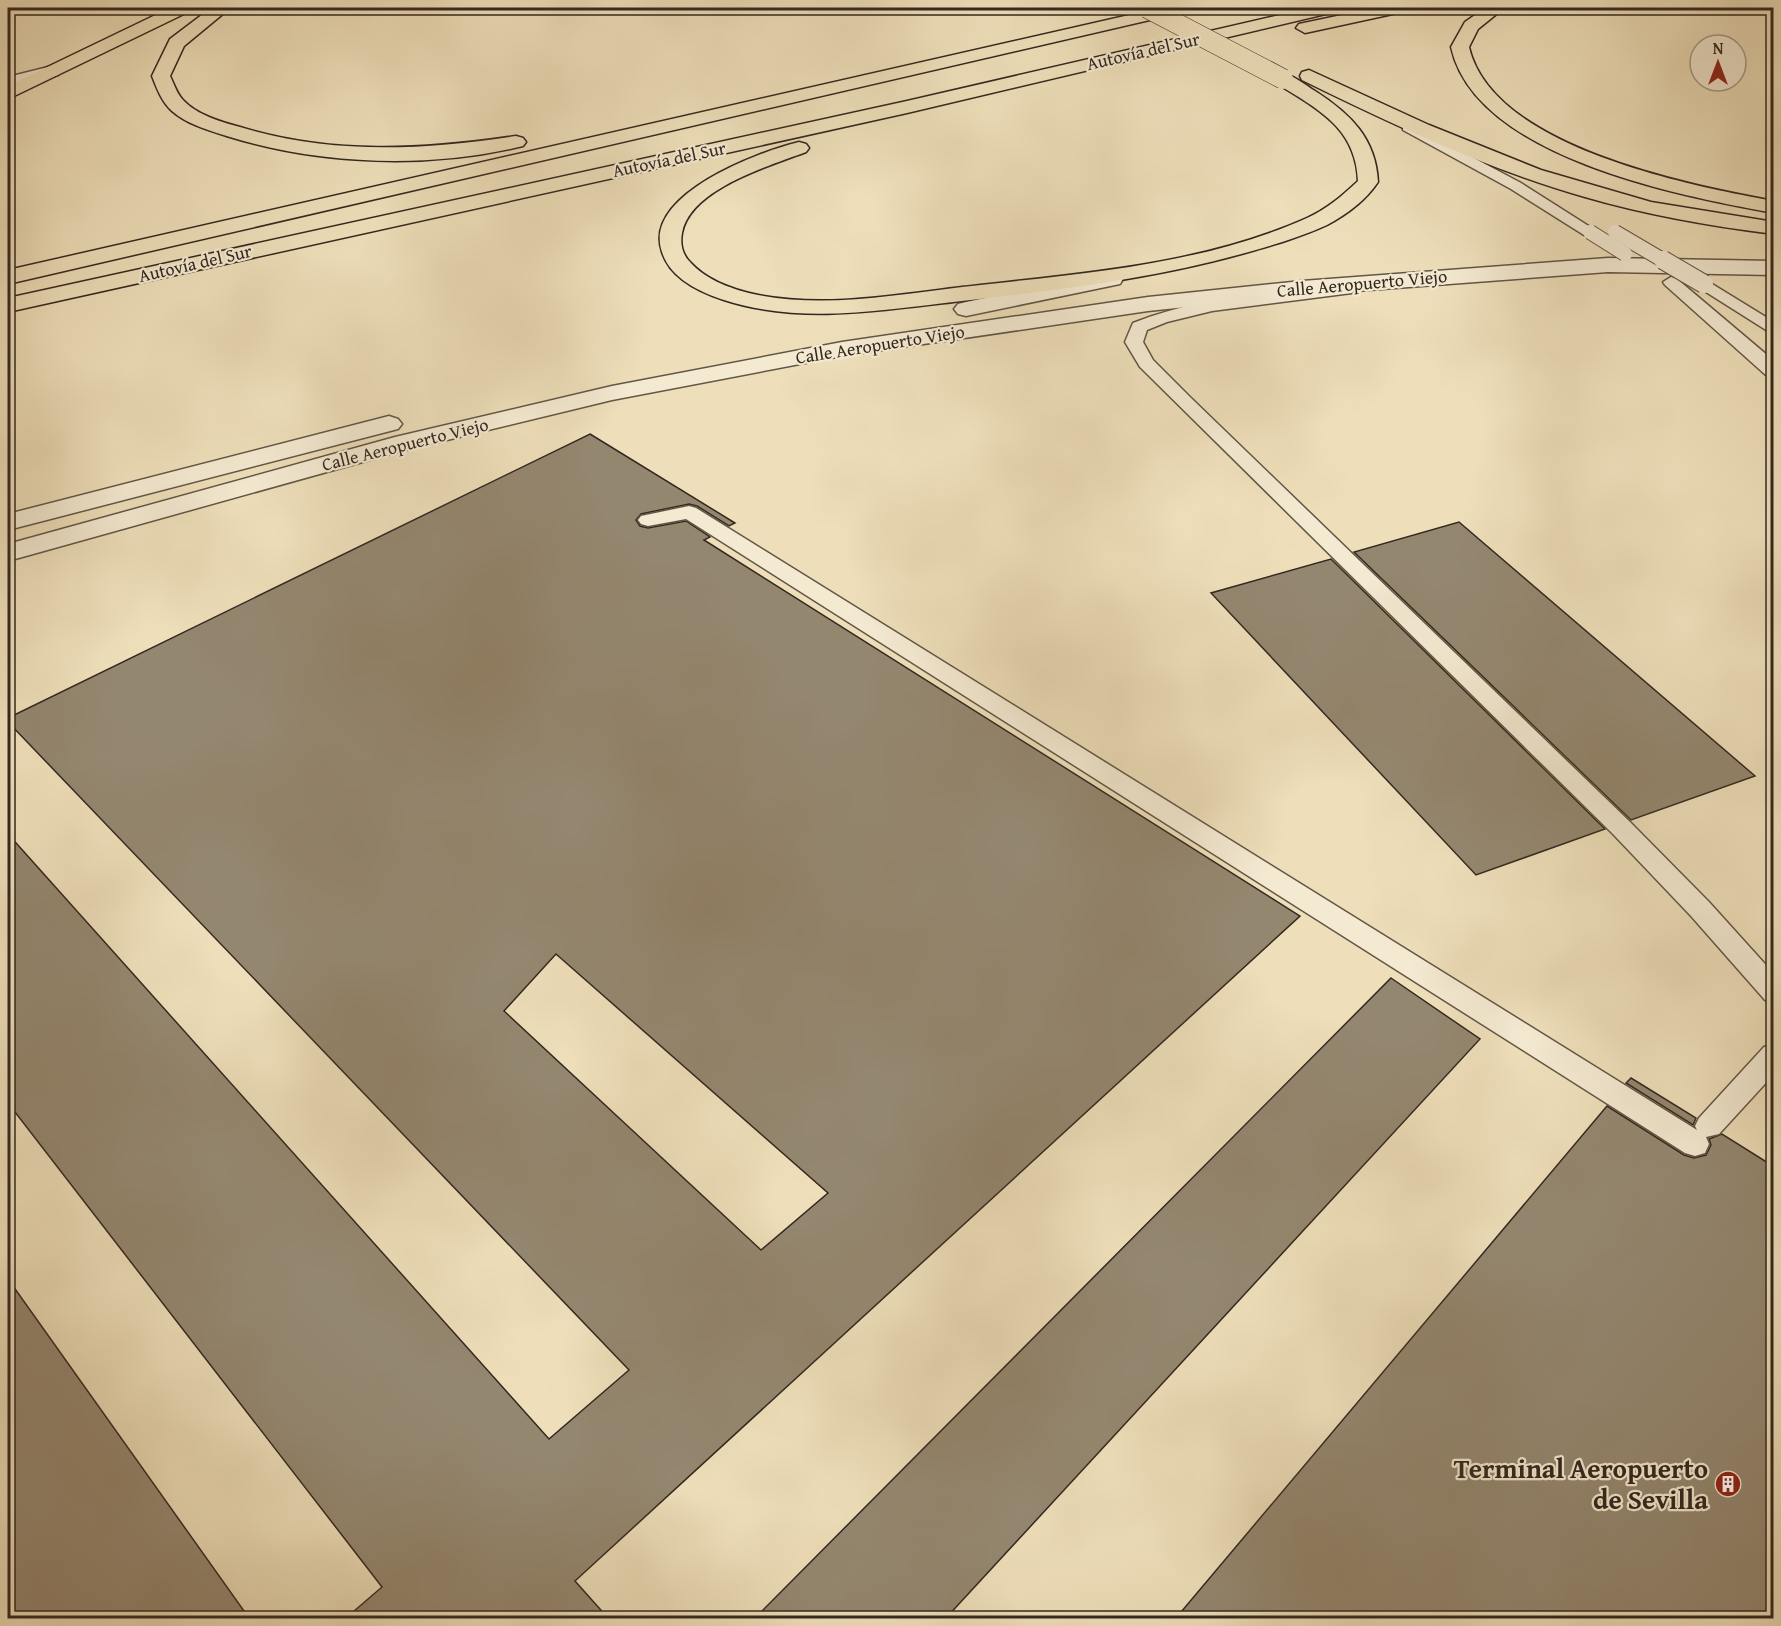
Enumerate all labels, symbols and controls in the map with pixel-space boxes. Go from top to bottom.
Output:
street label: Autovía del Sur [1084,25,1203,77]
north arrow [1688,33,1748,93]
text: N [1713,36,1724,60]
street label: Autovía del Sur [610,134,729,184]
street label: Autovía del Sur [136,237,255,289]
street label: Calle Aeropuerto Viejo [1276,262,1448,304]
street label: Calle Aeropuerto Viejo [794,317,966,371]
street label: Calle Aeropuerto Viejo [319,410,491,478]
place label: Terminal Aeropuerto de Sevilla [1454,1448,1708,1519]
building icon: Terminal Aeropuerto de Sevilla [1713,1469,1743,1499]

